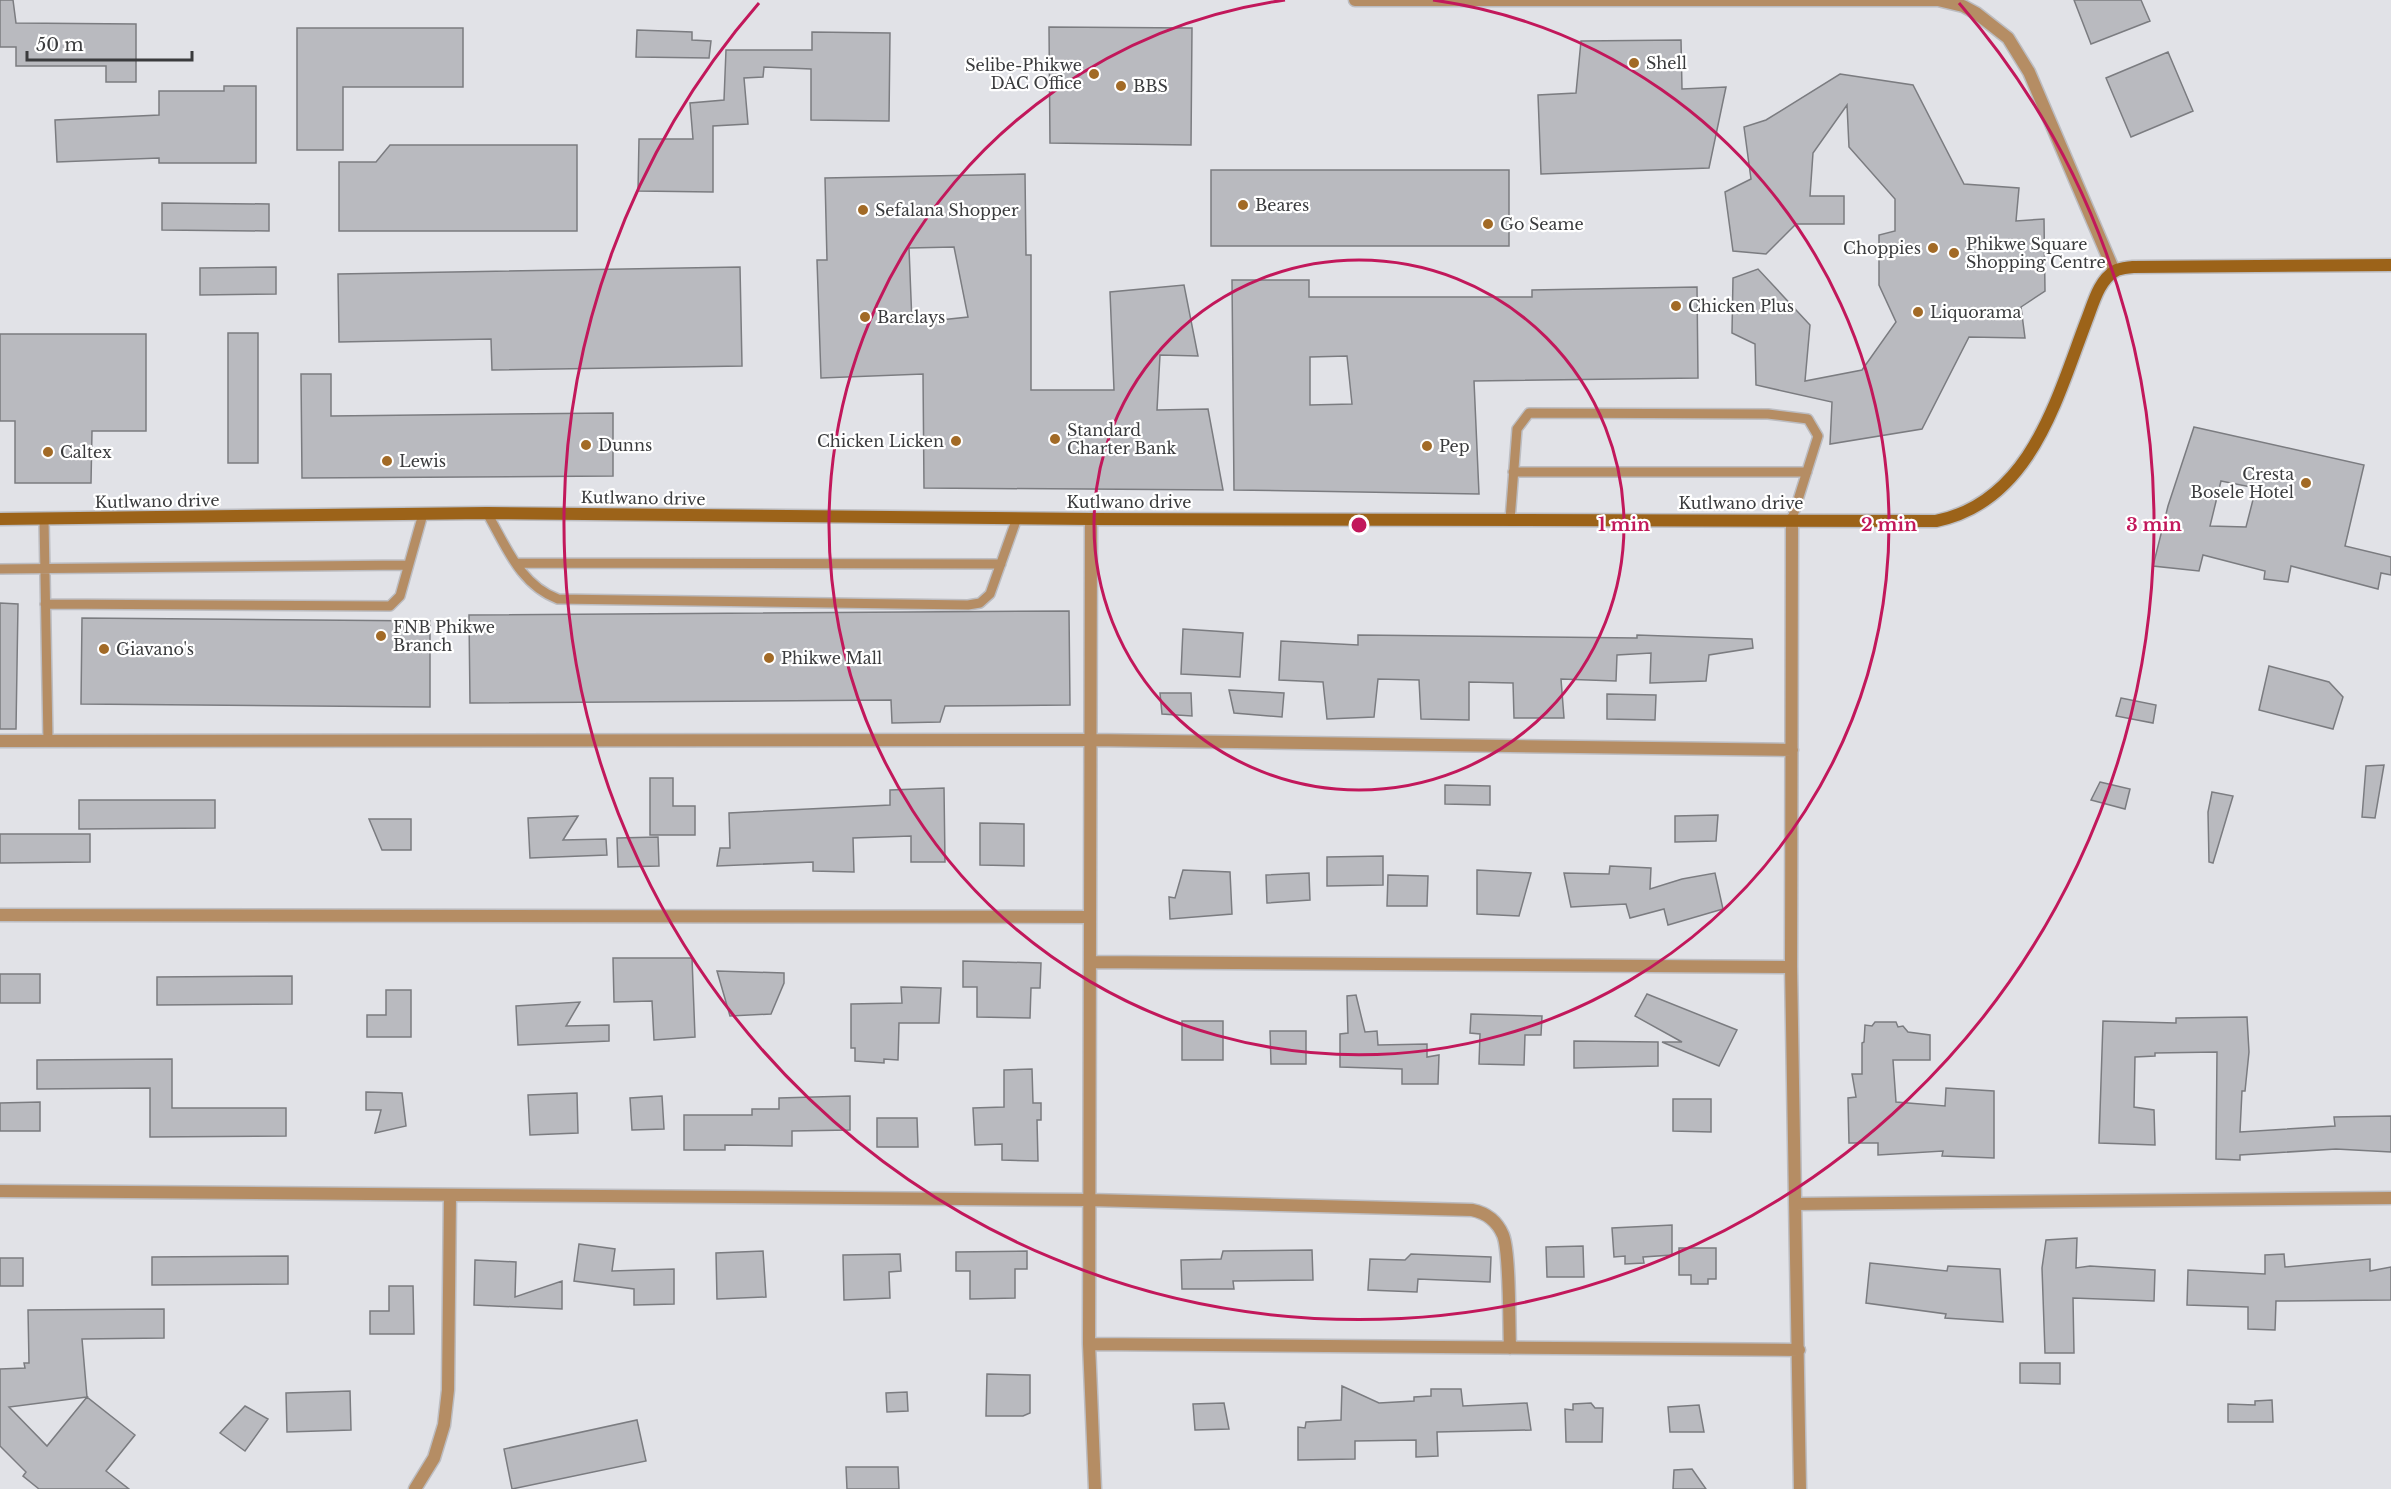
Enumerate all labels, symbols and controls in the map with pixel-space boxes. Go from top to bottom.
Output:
scale bar [27,24,192,62]
text: 50 m [36,34,84,56]
place label: Shell [1646,53,1687,73]
place label: Selibe-Phikwe DAC Office [965,55,1082,93]
marker: Shell [1627,56,1641,70]
marker: Selibe-Phikwe DAC Office [1087,67,1101,81]
place label: BBS [1133,76,1168,96]
marker: BBS [1114,79,1128,93]
place label: Beares [1255,195,1309,215]
marker: Beares [1236,198,1250,212]
place label: Sefalana Shopper [875,200,1019,220]
marker: Sefalana Shopper [856,203,870,217]
place label: Go Seame [1500,214,1584,234]
marker: Go Seame [1481,217,1495,231]
place label: Phikwe Square Shopping Centre [1966,234,2106,272]
place label: Choppies [1843,238,1921,258]
marker: Choppies [1926,241,1940,255]
marker: Phikwe Square Shopping Centre [1947,246,1961,260]
place label: Chicken Plus [1688,296,1794,316]
marker: Chicken Plus [1669,299,1683,313]
place label: Liquorama [1930,302,2021,322]
marker: Liquorama [1911,305,1925,319]
place label: Barclays [877,307,945,327]
marker: Barclays [858,310,872,324]
place label: Standard Charter Bank [1067,420,1177,458]
place label: Chicken Licken [817,431,944,451]
marker: Standard Charter Bank [1048,432,1062,446]
marker: Chicken Licken [949,434,963,448]
place label: Dunns [598,435,652,455]
place label: Pep [1439,436,1470,456]
marker: Dunns [579,438,593,452]
marker: Pep [1420,439,1434,453]
place label: Caltex [60,442,112,462]
marker: Caltex [41,445,55,459]
place label: Lewis [399,451,446,471]
marker: Lewis [380,454,394,468]
place label: Cresta Bosele Hotel [2191,464,2294,502]
marker: Cresta Bosele Hotel [2299,476,2313,490]
street label: Kutlwano drive [580,487,706,509]
street label: Kutlwano drive [94,490,220,512]
street label: Kutlwano drive [1067,492,1191,512]
street label: Kutlwano drive [1679,493,1803,513]
text: 1 min [1598,514,1650,536]
text: 2 min [1861,514,1917,536]
text: 3 min [2126,514,2182,536]
centre of rings [1349,515,1369,535]
place label: FNB Phikwe Branch [393,617,495,655]
marker: FNB Phikwe Branch [374,629,388,643]
place label: Giavano's [116,639,194,659]
marker: Giavano's [97,642,111,656]
place label: Phikwe Mall [781,648,882,668]
marker: Phikwe Mall [762,651,776,665]

